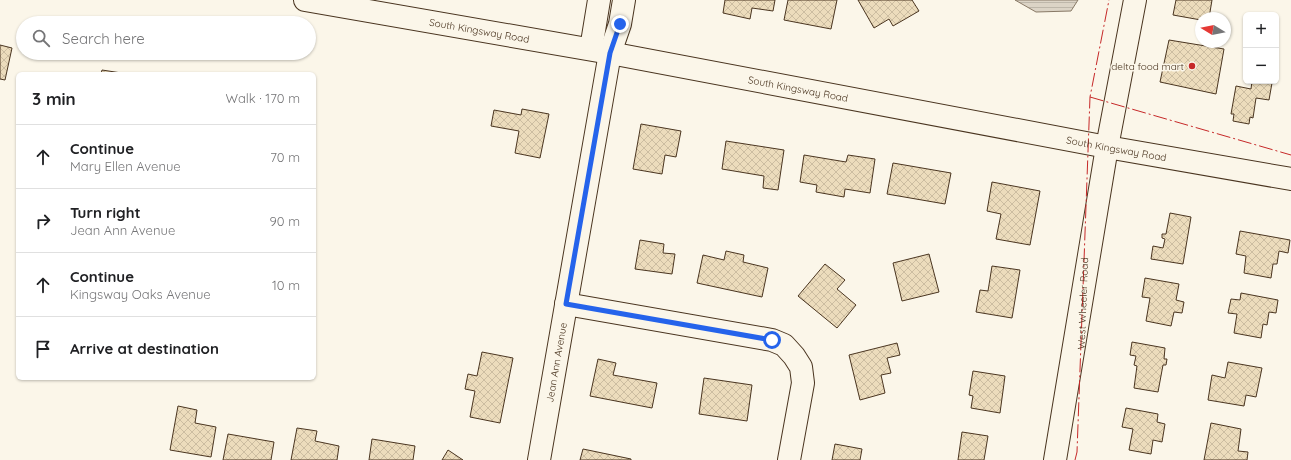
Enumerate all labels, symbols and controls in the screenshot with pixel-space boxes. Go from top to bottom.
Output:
north arrow [1195,12,1231,48]
map controls [1243,12,1279,84]
button: + [1243,12,1279,48]
street label: South Kingsway Road [428,15,531,45]
route end [611,15,629,33]
search box [16,16,316,60]
icon: search [30,27,52,49]
text: Search here [62,29,145,48]
button: − [1243,48,1279,84]
place label: delta food mart [1111,60,1185,73]
marker: delta food mart [1187,61,1197,71]
street label: South Kingsway Road [747,73,849,104]
text: 3 min [32,88,76,109]
text: Walk · 170 m [225,90,300,106]
street label: South Kingsway Road [1065,133,1168,164]
text: Continue [70,139,134,158]
icon: ahead [32,146,54,168]
text: 70 m [270,149,300,165]
text: Mary Ellen Avenue [70,158,181,174]
text: Turn right [70,203,141,222]
icon: right [32,210,54,232]
text: 90 m [270,213,300,229]
text: Jean Ann Avenue [70,222,175,238]
street label: West Wheeler Road [1074,257,1091,350]
text: Continue [70,267,134,286]
icon: ahead [32,274,54,296]
text: 10 m [272,277,300,293]
text: Kingsway Oaks Avenue [70,286,211,302]
street label: Jean Ann Avenue [543,321,569,404]
route start [763,331,781,349]
icon: arrive [32,338,54,360]
text: Arrive at destination [70,339,219,358]

